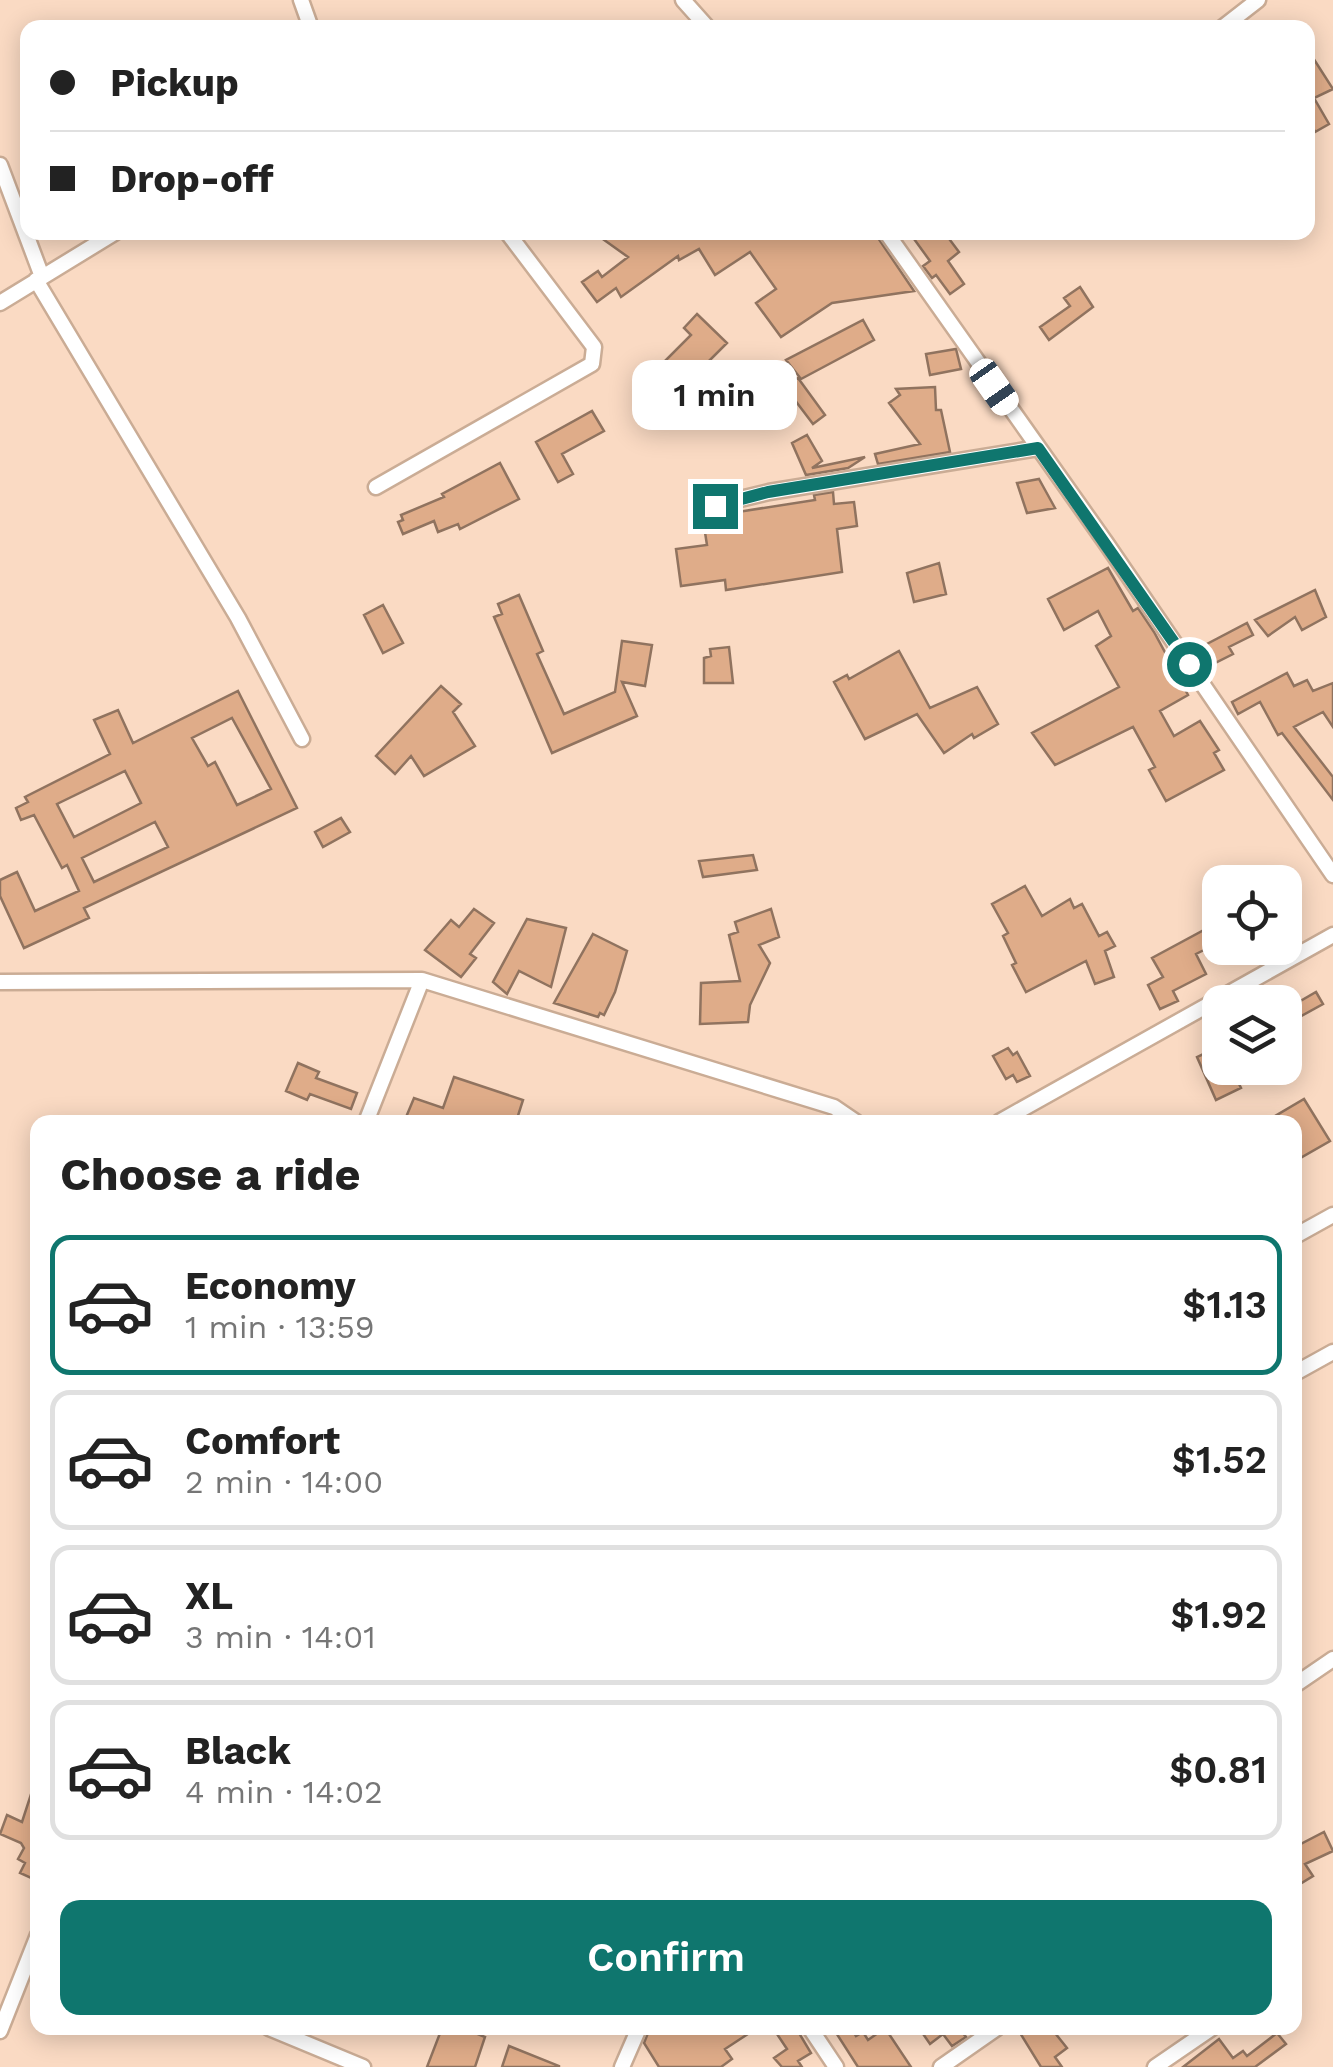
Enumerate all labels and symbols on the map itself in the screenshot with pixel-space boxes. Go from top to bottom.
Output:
car [965,354,1023,420]
callout: 1 min [632,361,798,431]
route end [693,484,738,529]
route start [1167,642,1212,687]

